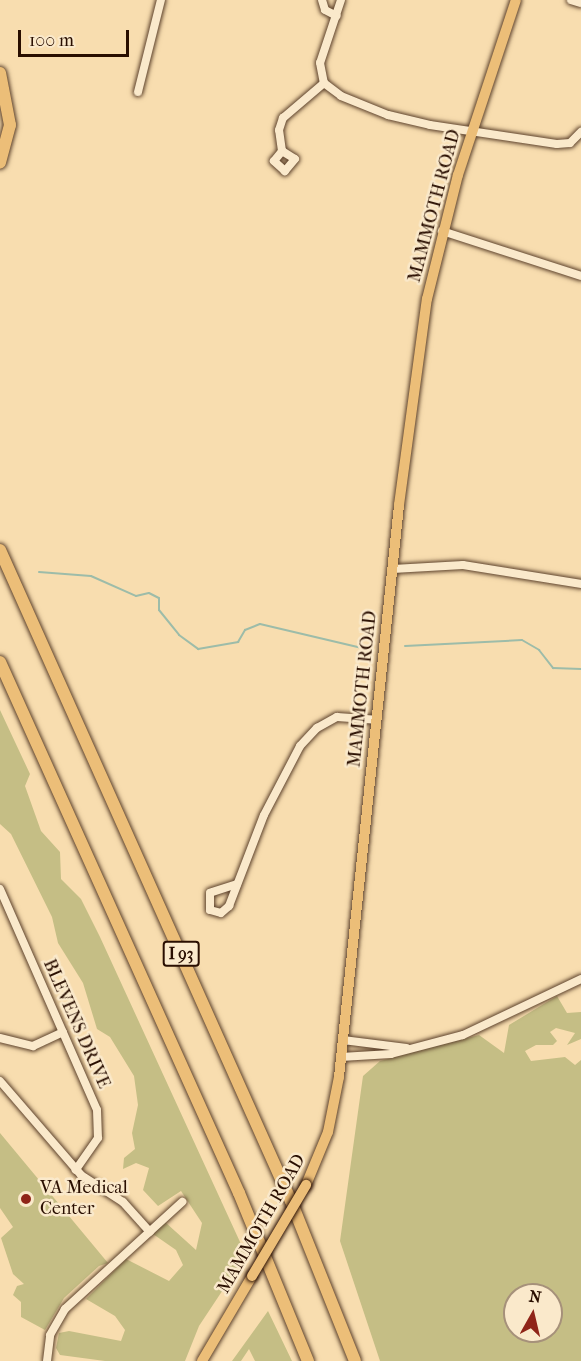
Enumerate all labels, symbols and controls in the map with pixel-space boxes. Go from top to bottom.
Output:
scale bar [21,18,132,56]
text: 100 m [29,30,74,51]
street label: MAMMOTH ROAD [404,127,466,285]
street label: MAMMOTH ROAD [344,610,382,768]
road number: I 93 [162,941,201,967]
street label: BLEVENS DRIVE [38,956,114,1092]
street label: MAMMOTH ROAD [213,1151,311,1297]
place label: VA Medical Center [40,1178,128,1220]
marker: VA Medical Center [17,1190,35,1208]
north arrow [503,1283,563,1343]
text: N [528,1286,543,1307]

